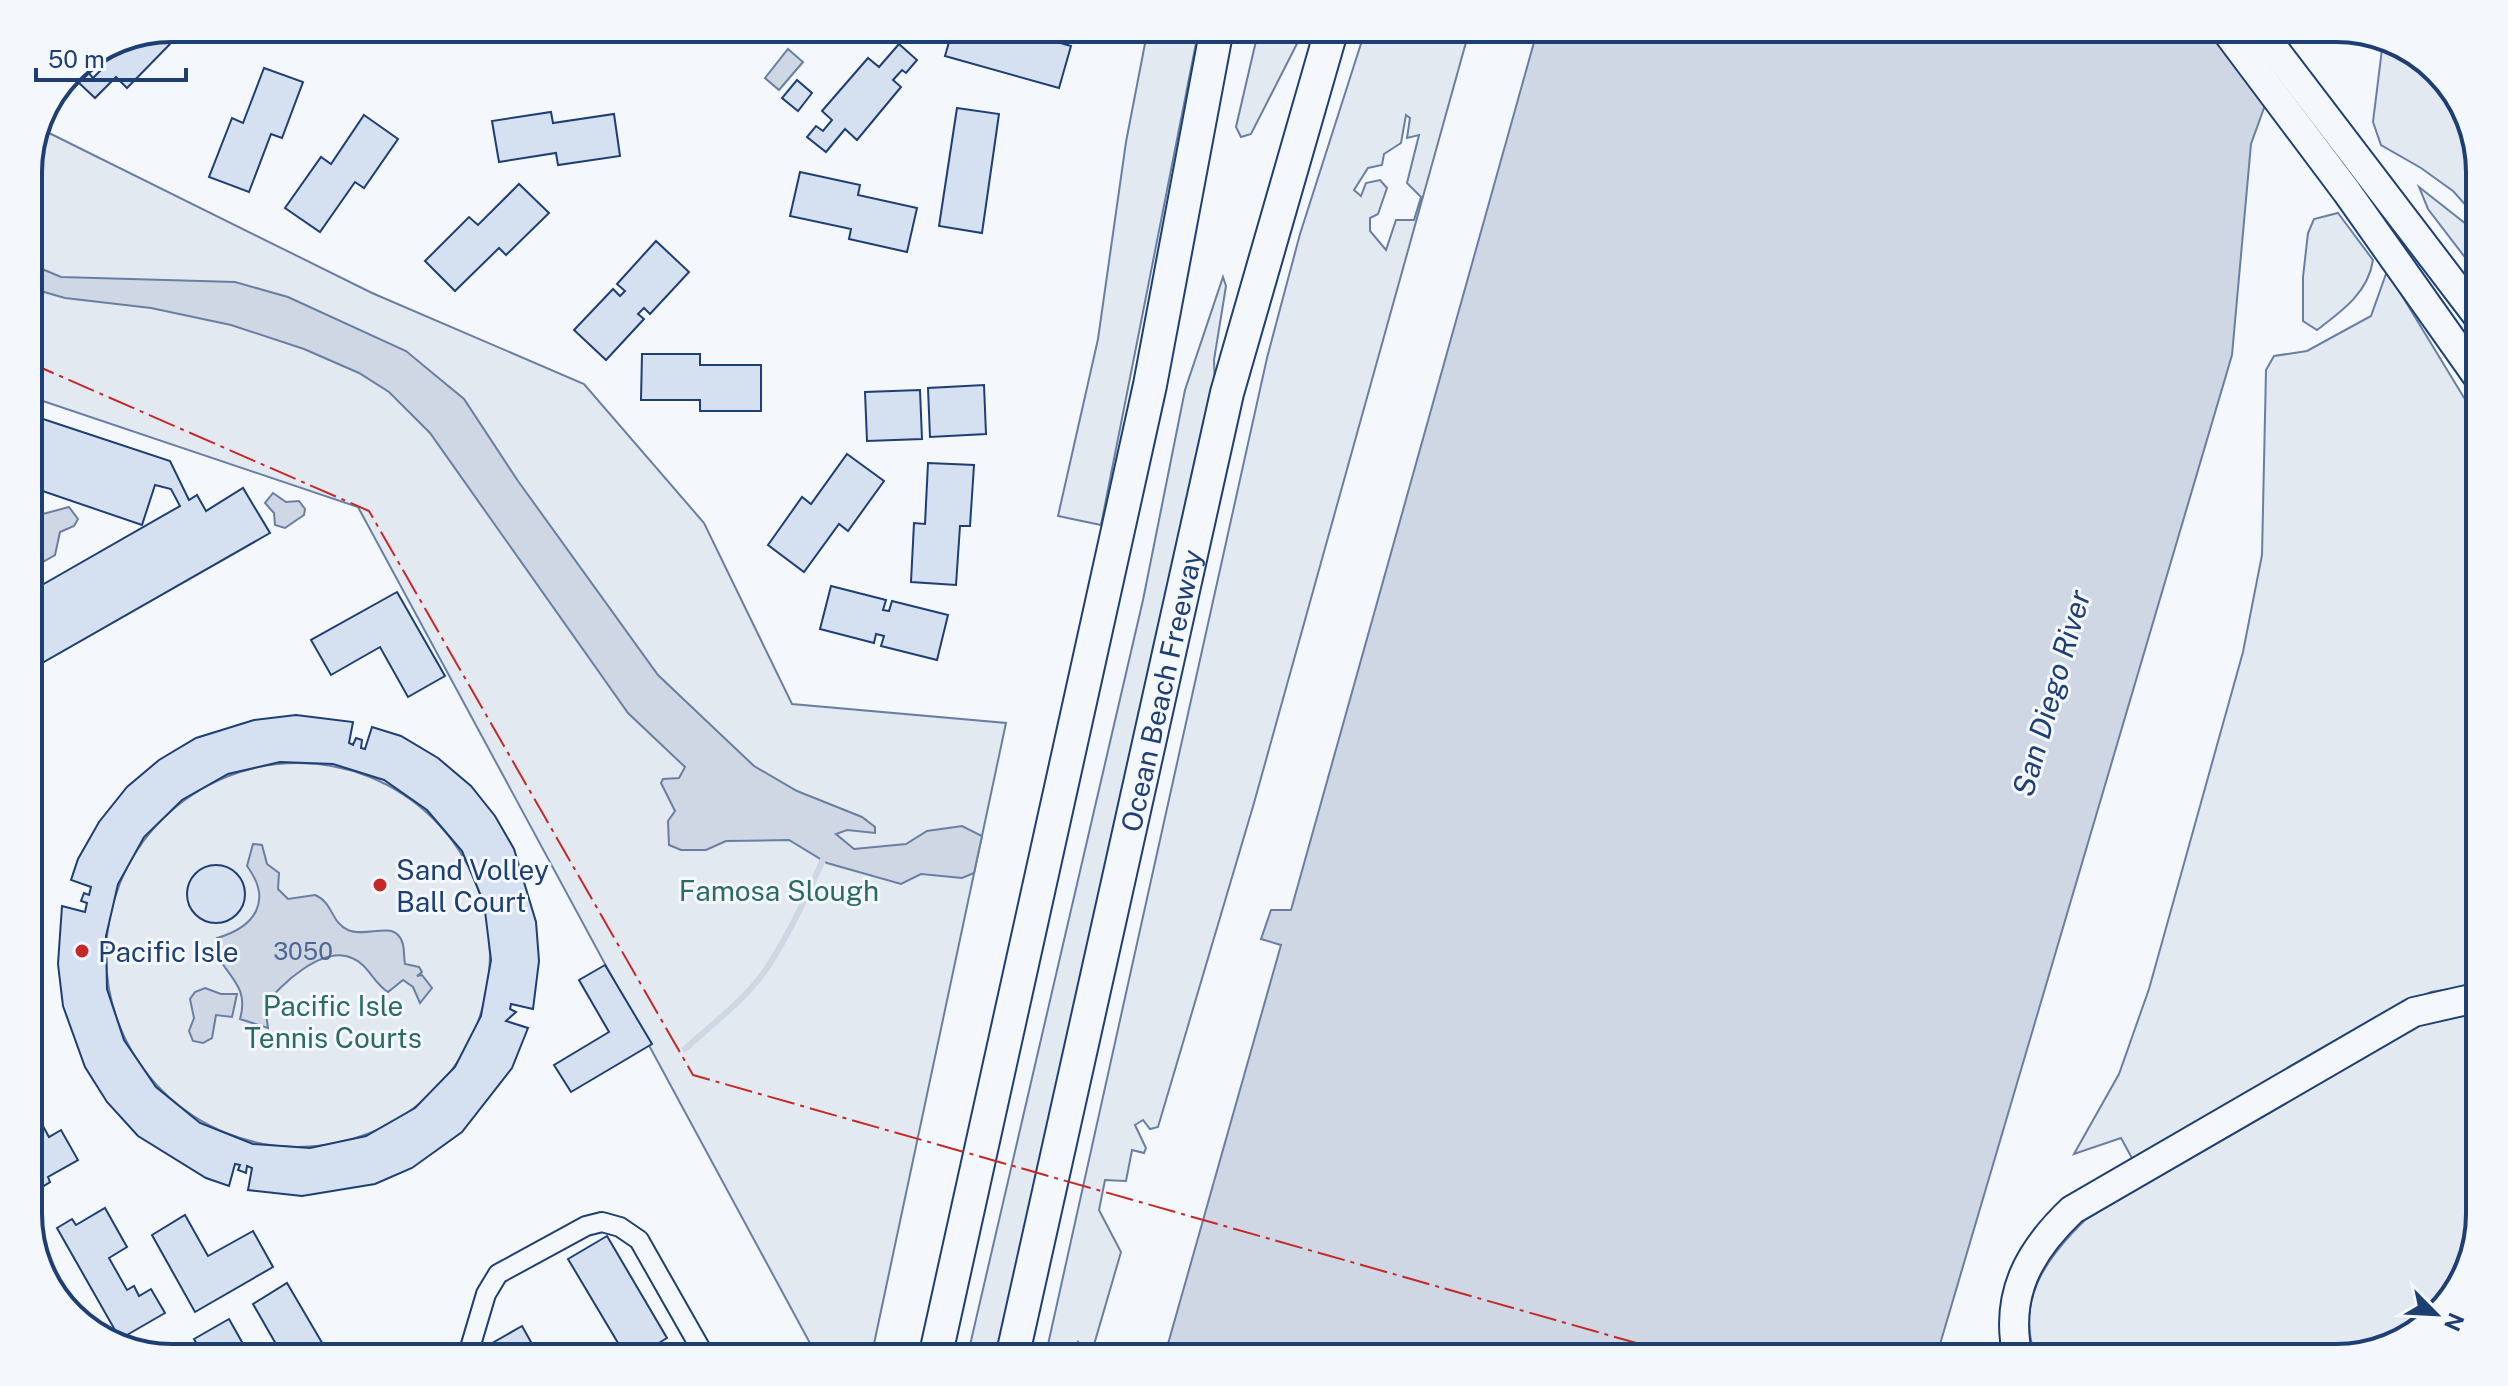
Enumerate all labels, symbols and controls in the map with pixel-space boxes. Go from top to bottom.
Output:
scale bar [36,32,186,82]
text: 50 m [48,45,105,73]
street label: Ocean Beach Freeway [1113,546,1208,835]
water label: San Diego River [2004,585,2098,800]
place label: Sand Volley Ball Court [396,853,549,918]
park label: Famosa Slough [679,874,879,907]
marker: Sand Volley Ball Court [371,876,389,894]
place label: Pacific Isle [98,935,239,968]
house number: 3050 [273,937,333,965]
marker: Pacific Isle [73,942,91,960]
park label: Pacific Isle Tennis Courts [244,989,422,1054]
north arrow [2396,1274,2476,1354]
text: N [2439,1309,2470,1335]

